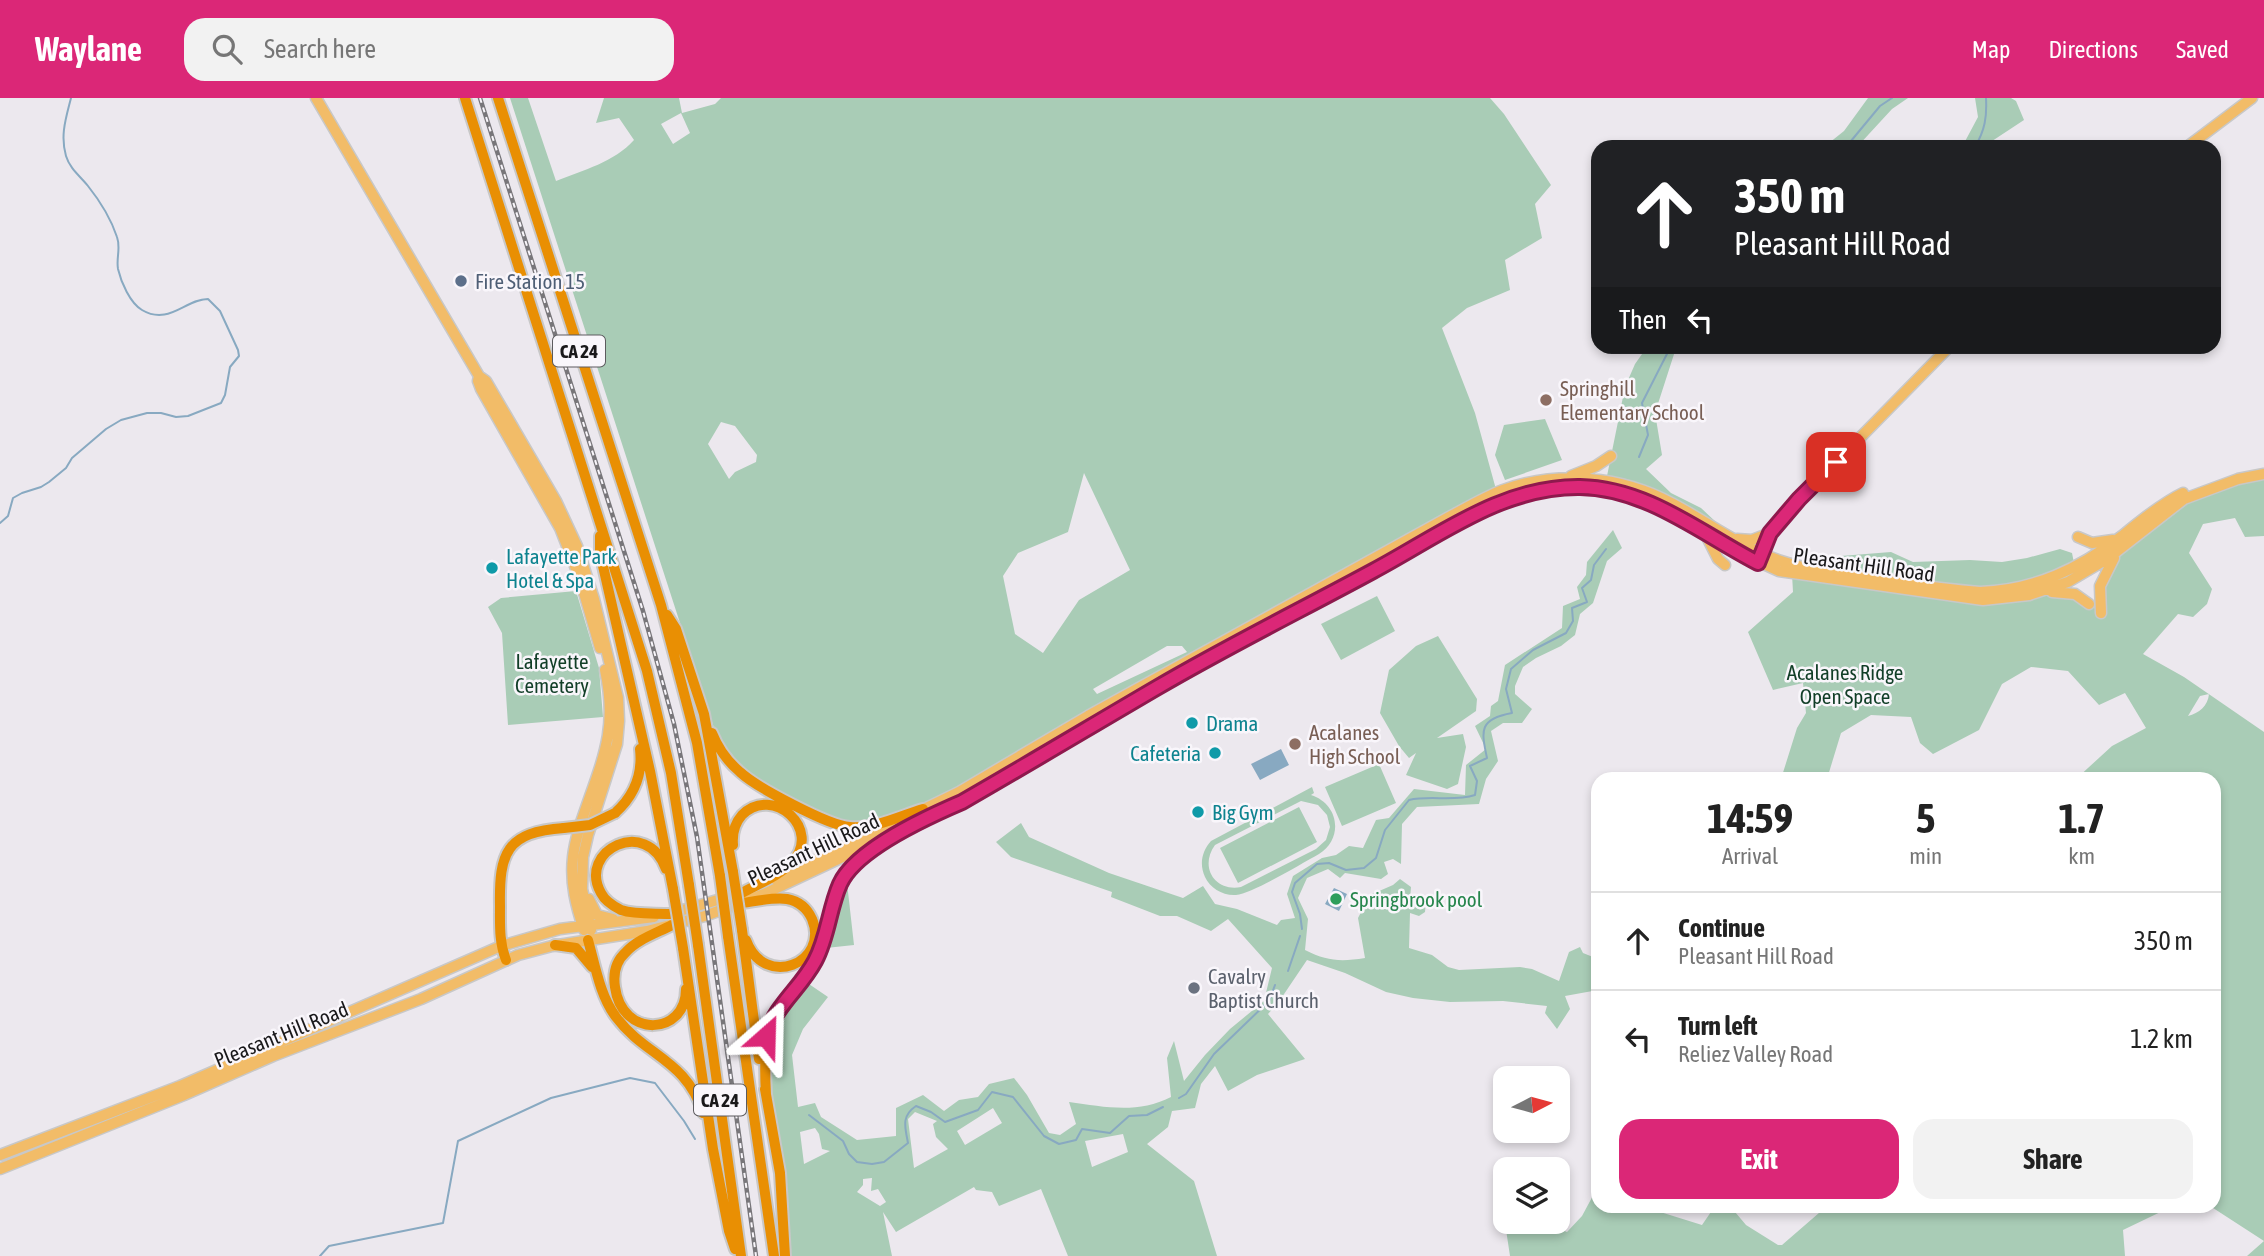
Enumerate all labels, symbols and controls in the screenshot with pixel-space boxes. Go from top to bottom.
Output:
search box [184,18,674,81]
text: Waylane [35,30,142,68]
icon: search [208,30,246,68]
text: Search here [264,34,376,64]
text: Map [1972,36,2010,63]
text: Directions [2048,36,2138,63]
text: Saved [2176,36,2229,63]
text: 350 m [1734,167,1845,223]
icon: ahead [1619,168,1710,259]
text: Pleasant Hill Road [1734,225,1951,262]
place label: Fire Station 15 [475,269,585,293]
marker: Fire Station 15 [453,273,469,289]
icon: left [1681,301,1719,339]
text: Then [1619,305,1667,335]
road number: CA 24 [553,336,605,366]
place label: Springhill Elementary School [1560,376,1705,424]
marker: Springhill Elementary School [1538,392,1554,408]
pin [1806,432,1866,492]
icon: arrive [1817,443,1855,481]
street label: Pleasant Hill Road [1792,542,1936,586]
place label: Lafayette Park Hotel & Spa [506,544,617,592]
marker: Lafayette Park Hotel & Spa [484,560,500,576]
park label: Lafayette Cemetery [515,649,589,697]
park label: Acalanes Ridge Open Space [1787,660,1903,708]
place label: Drama [1206,711,1258,735]
marker: Drama [1184,715,1200,731]
place label: Acalanes High School [1309,720,1401,768]
marker: Acalanes High School [1287,736,1303,752]
place label: Cafeteria [1130,741,1201,765]
marker: Cafeteria [1207,745,1223,761]
text: 14:59 [1707,794,1793,842]
text: 5 [1916,794,1936,842]
text: 1.7 [2058,794,2105,842]
place label: Big Gym [1212,800,1274,824]
marker: Big Gym [1190,804,1206,820]
street label: Pleasant Hill Road [743,808,883,890]
text: Arrival [1722,843,1778,869]
text: min [1909,843,1942,869]
text: km [2068,843,2095,869]
place label: Springbrook pool [1350,887,1483,911]
marker: Springbrook pool [1328,891,1344,907]
text: Continue [1678,913,1765,943]
icon: ahead [1619,922,1657,960]
text: 350 m [2134,926,2193,956]
text: Pleasant Hill Road [1678,943,1834,969]
place label: Cavalry Baptist Church [1208,964,1319,1012]
marker: Cavalry Baptist Church [1186,980,1202,996]
street label: Pleasant Hill Road [211,996,351,1072]
position arrow [729,999,803,1073]
text: Turn left [1678,1011,1758,1041]
icon: left [1619,1020,1657,1058]
text: 1.2 km [2130,1024,2193,1054]
text: Reliez Valley Road [1678,1041,1833,1067]
north arrow [1493,1066,1570,1143]
map controls [1493,1066,1570,1234]
road number: CA 24 [694,1084,746,1116]
button: Exit [1619,1119,1899,1199]
button: Share [1913,1119,2193,1199]
button: layers [1493,1157,1570,1234]

